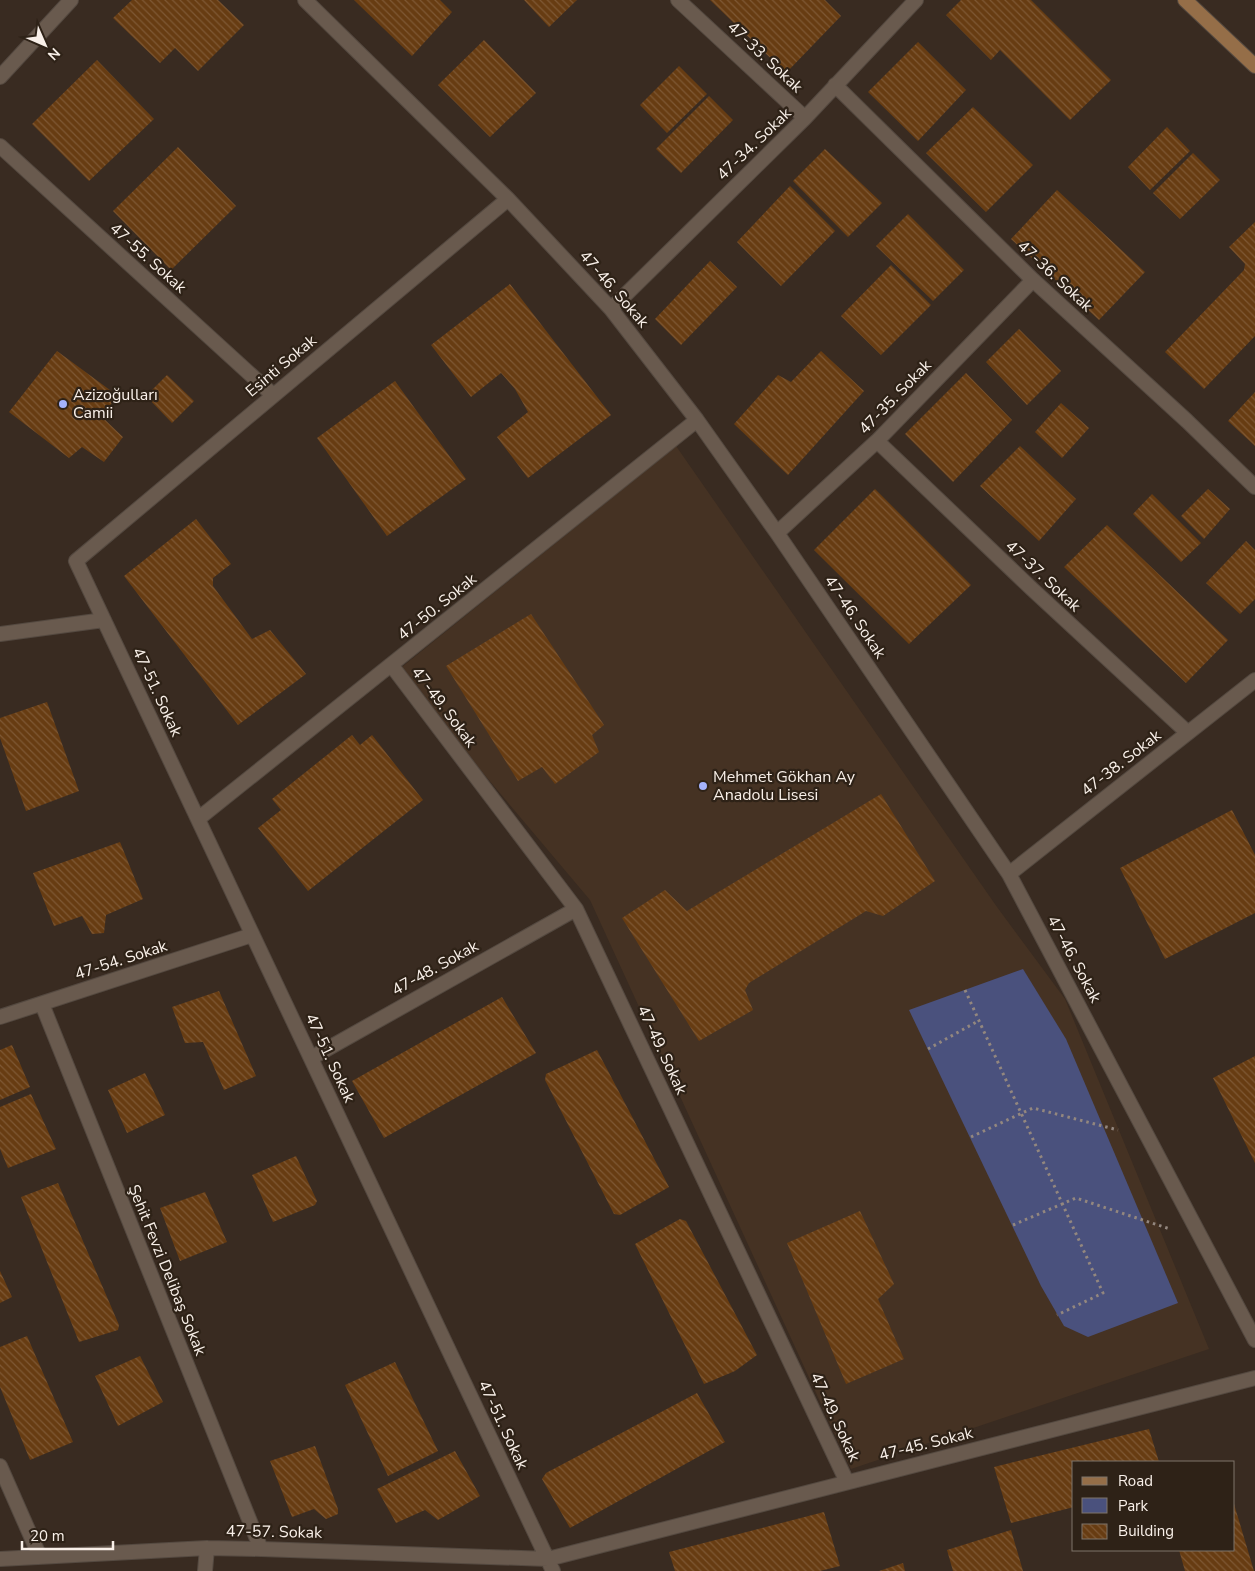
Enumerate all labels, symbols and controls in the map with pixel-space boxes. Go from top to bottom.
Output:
street label: 47-33. Sokak [722,16,808,98]
north arrow [20,20,70,70]
text: N [43,43,64,64]
street label: 47-34. Sokak [712,102,797,185]
street label: 47-55. Sokak [105,218,192,299]
street label: 47-36. Sokak [1012,235,1098,317]
street label: 47-46. Sokak [574,246,654,333]
street label: Esinti Sokak [241,329,322,402]
street label: 47-35. Sokak [854,354,937,439]
place label: Azizoğulları Camii [73,384,158,424]
marker: Azizoğulları Camii [57,398,69,410]
street label: 47-37. Sokak [1000,535,1086,617]
street label: 47-50. Sokak [393,568,482,646]
street label: 47-46. Sokak [819,571,892,664]
street label: 47-51. Sokak [127,644,188,741]
street label: 47-49. Sokak [406,662,482,753]
street label: 47-38. Sokak [1076,724,1166,801]
place label: Mehmet Gökhan Ay Anadolu Lisesi [713,766,856,806]
marker: Mehmet Gökhan Ay Anadolu Lisesi [697,780,709,792]
street label: 47-46. Sokak [1042,911,1107,1007]
street label: 47-54. Sokak [72,934,171,985]
street label: 47-48. Sokak [388,935,483,1001]
street label: 47-49. Sokak [632,1002,693,1099]
street label: 47-51. Sokak [300,1010,361,1107]
street label: Şehit Fevzi Delibaş Sokak [123,1181,212,1360]
street label: 47-49. Sokak [805,1369,866,1466]
street label: 47-51. Sokak [473,1377,534,1474]
street label: 47-45. Sokak [877,1421,976,1466]
legend [1072,1461,1235,1551]
text: Road [1118,1471,1153,1491]
text: Park [1118,1496,1148,1516]
scale bar [22,1518,114,1550]
street label: 47-57. Sokak [226,1520,323,1544]
text: Building [1118,1521,1174,1541]
text: 20 m [30,1526,65,1546]

